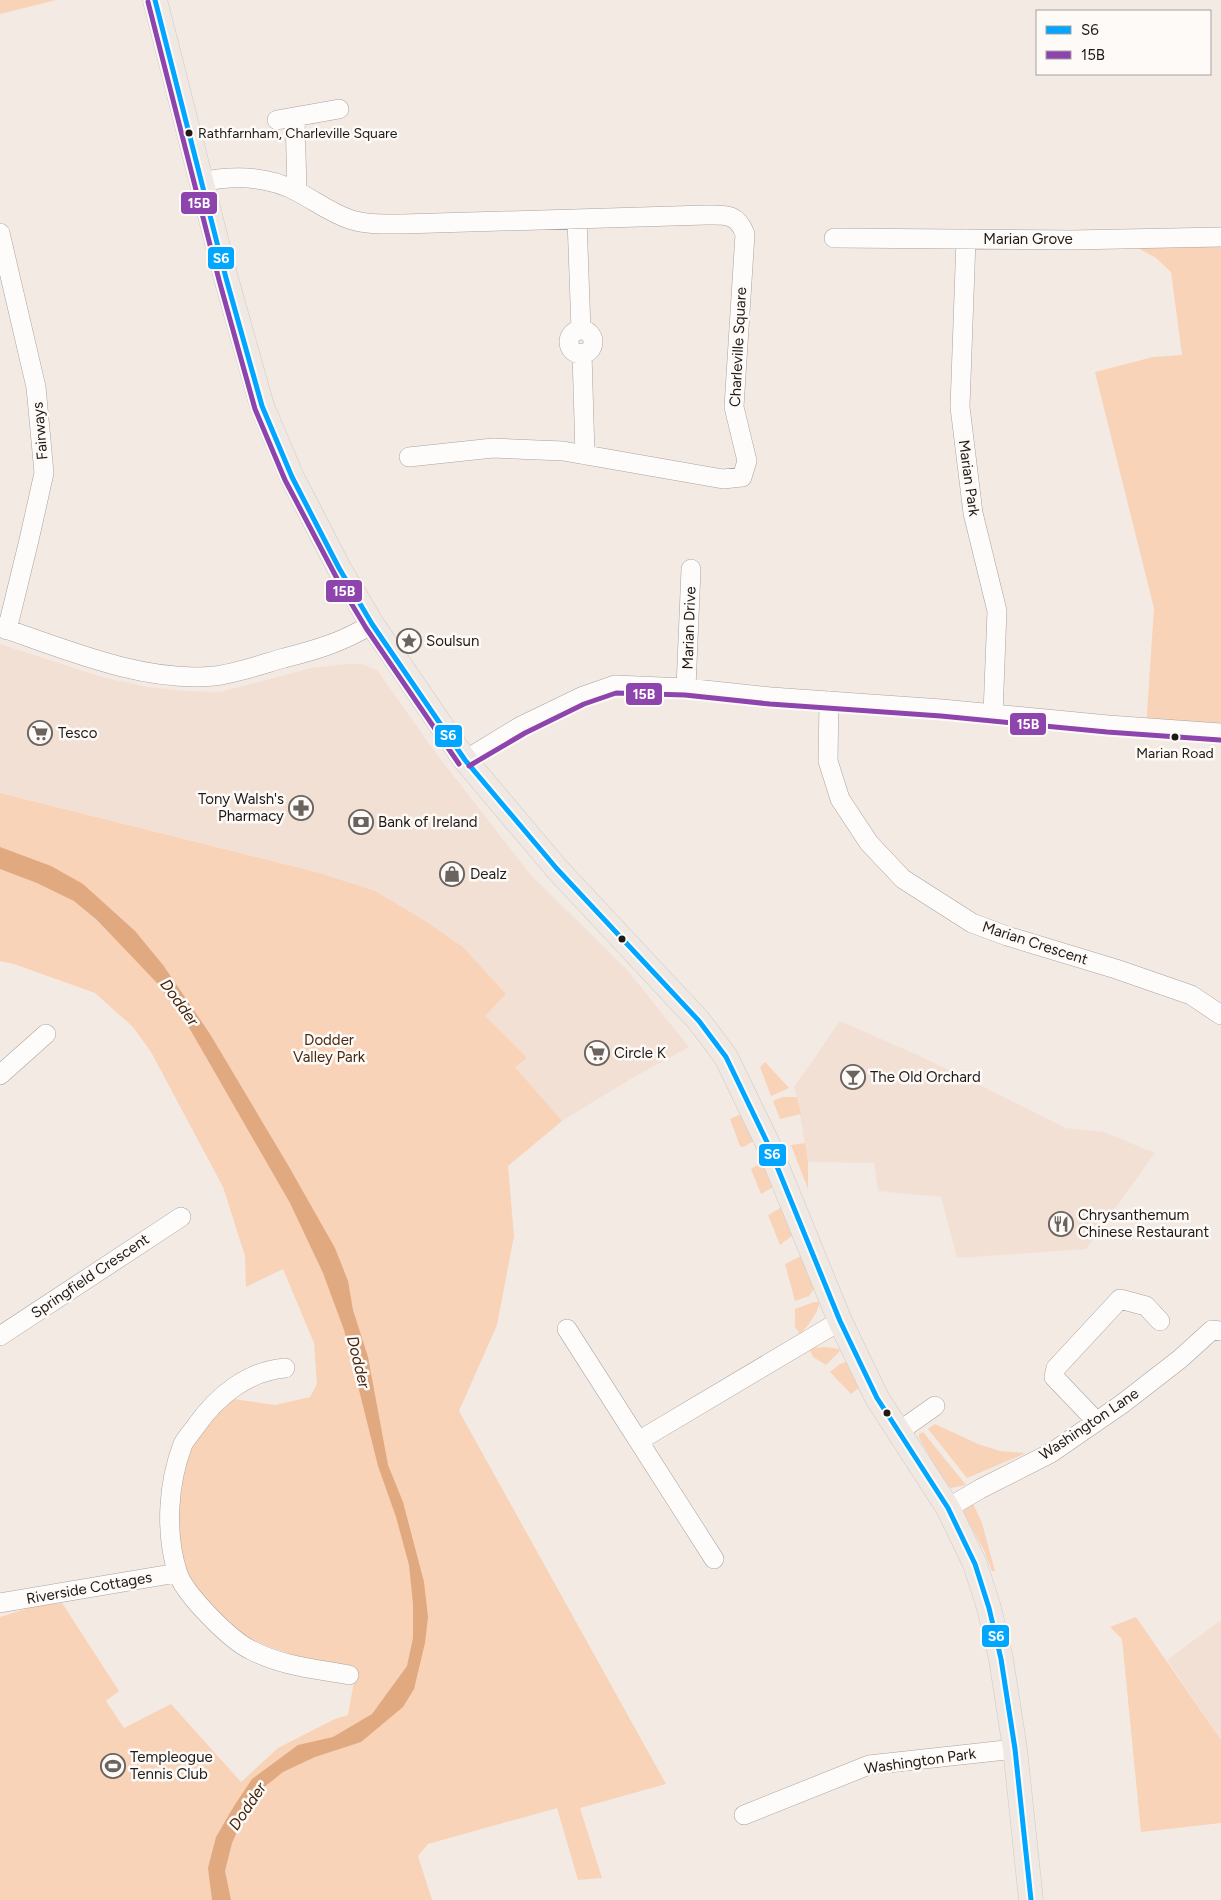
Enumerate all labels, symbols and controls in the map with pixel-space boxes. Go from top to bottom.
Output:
legend [1036,10,1211,75]
text: S6 [1081,21,1099,39]
text: 15B [1081,46,1105,64]
place label: Rathfarnham, Charleville Square [198,125,398,142]
marker: Rathfarnham, Charleville Square [184,128,194,138]
line badge: 15B [180,191,218,215]
text: 15B [188,195,211,212]
street label: Marian Grove [983,230,1073,248]
line badge: S6 [207,246,235,270]
text: S6 [213,250,229,267]
street label: Charleville Square [726,287,750,407]
street label: Fairways [28,401,52,461]
street label: Marian Park [955,439,983,518]
line badge: 15B [325,579,363,603]
text: 15B [333,583,356,600]
street label: Marian Drive [679,586,699,670]
place icon: Soulsun [396,628,422,654]
place label: Soulsun [426,632,479,650]
line badge: 15B [625,682,663,706]
text: 15B [633,686,656,703]
line badge: 15B [1009,712,1047,736]
text: 15B [1017,716,1040,733]
supermarket icon: Tesco [27,720,53,746]
place label: Tesco [58,724,98,742]
line badge: S6 [434,724,463,748]
text: S6 [440,727,456,744]
marker: Marian Road [1170,732,1180,742]
place label: Marian Road [1136,745,1214,762]
place label: Tony Walsh's Pharmacy [198,790,284,825]
pharmacy icon: Tony Walsh's Pharmacy [288,795,314,821]
bank icon: Bank of Ireland [348,809,374,835]
place label: Bank of Ireland [378,813,478,831]
shop icon: Dealz [439,861,465,887]
place label: Dealz [470,865,507,883]
street label: Marian Crescent [980,917,1090,969]
unlabelled marker [617,934,627,944]
water label: Dodder [156,975,203,1030]
park label: Dodder Valley Park [293,1031,366,1066]
supermarket icon: Circle K [584,1040,610,1066]
place label: Circle K [614,1044,667,1062]
bar icon: The Old Orchard [840,1064,866,1090]
place label: The Old Orchard [870,1068,981,1086]
line badge: S6 [758,1143,787,1167]
text: S6 [764,1146,780,1163]
place label: Chrysanthemum Chinese Restaurant [1078,1206,1209,1241]
restaurant icon: Chrysanthemum Chinese Restaurant [1048,1211,1074,1237]
street label: Springfield Crescent [28,1230,153,1322]
water label: Dodder [343,1334,374,1391]
street label: Washington Lane [1036,1384,1142,1464]
unlabelled marker [882,1408,892,1418]
street label: Riverside Cottages [25,1568,153,1608]
line badge: S6 [981,1624,1010,1648]
text: S6 [988,1628,1004,1645]
street label: Washington Park [863,1744,978,1778]
place label: Templeogue Tennis Club [130,1748,213,1783]
sports icon: Templeogue Tennis Club [100,1753,126,1779]
water label: Dodder [225,1778,271,1834]

